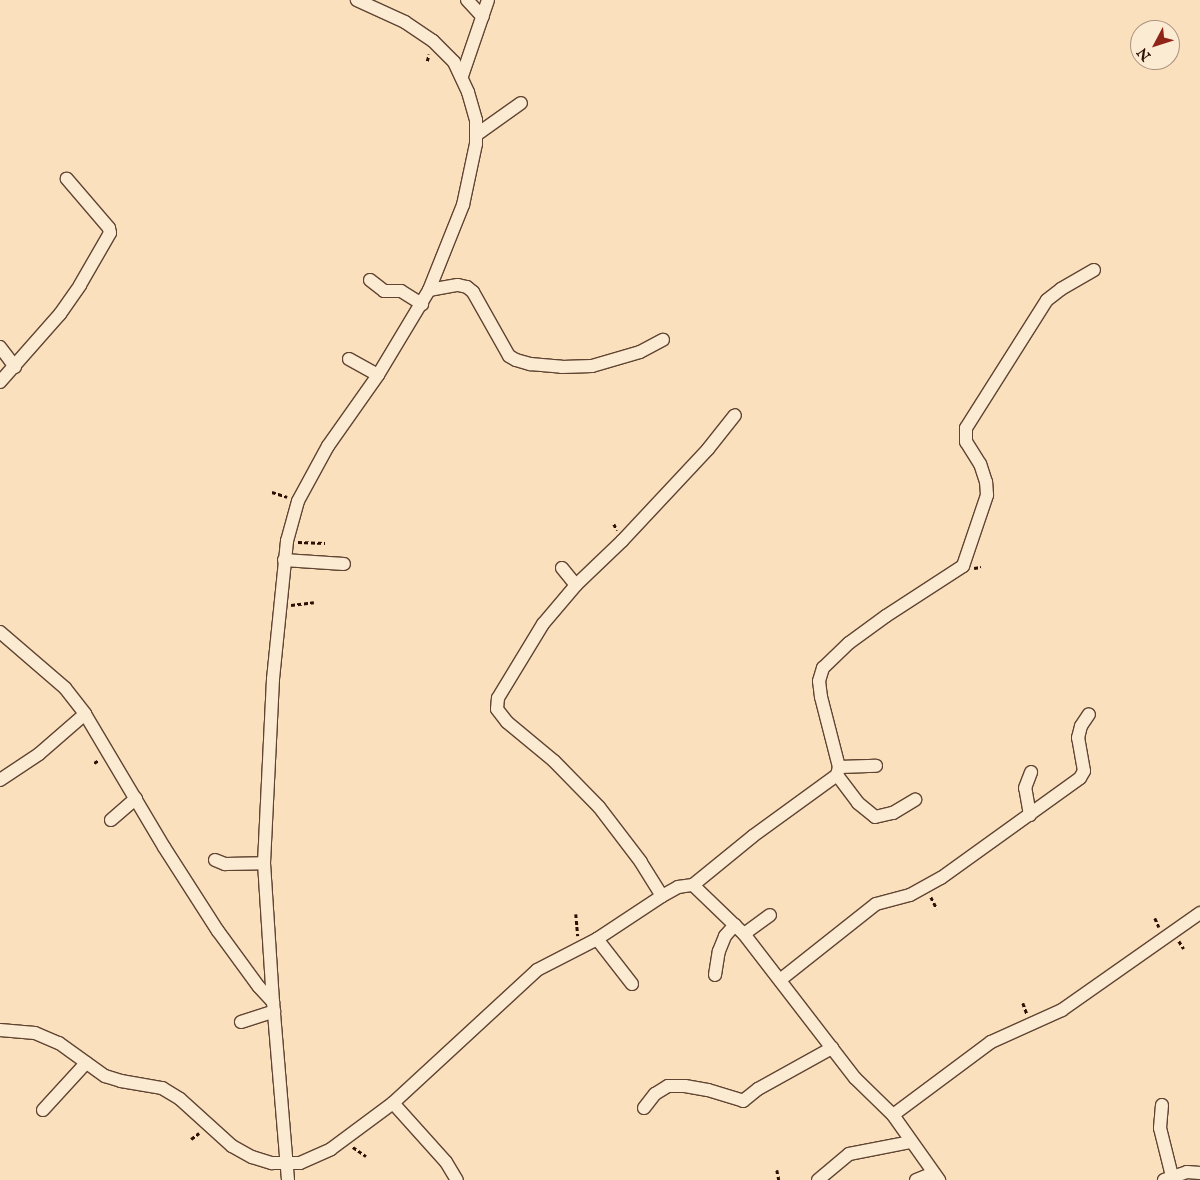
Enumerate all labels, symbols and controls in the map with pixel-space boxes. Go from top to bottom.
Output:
north arrow [1130,20,1180,70]
text: N [1133,44,1155,64]

